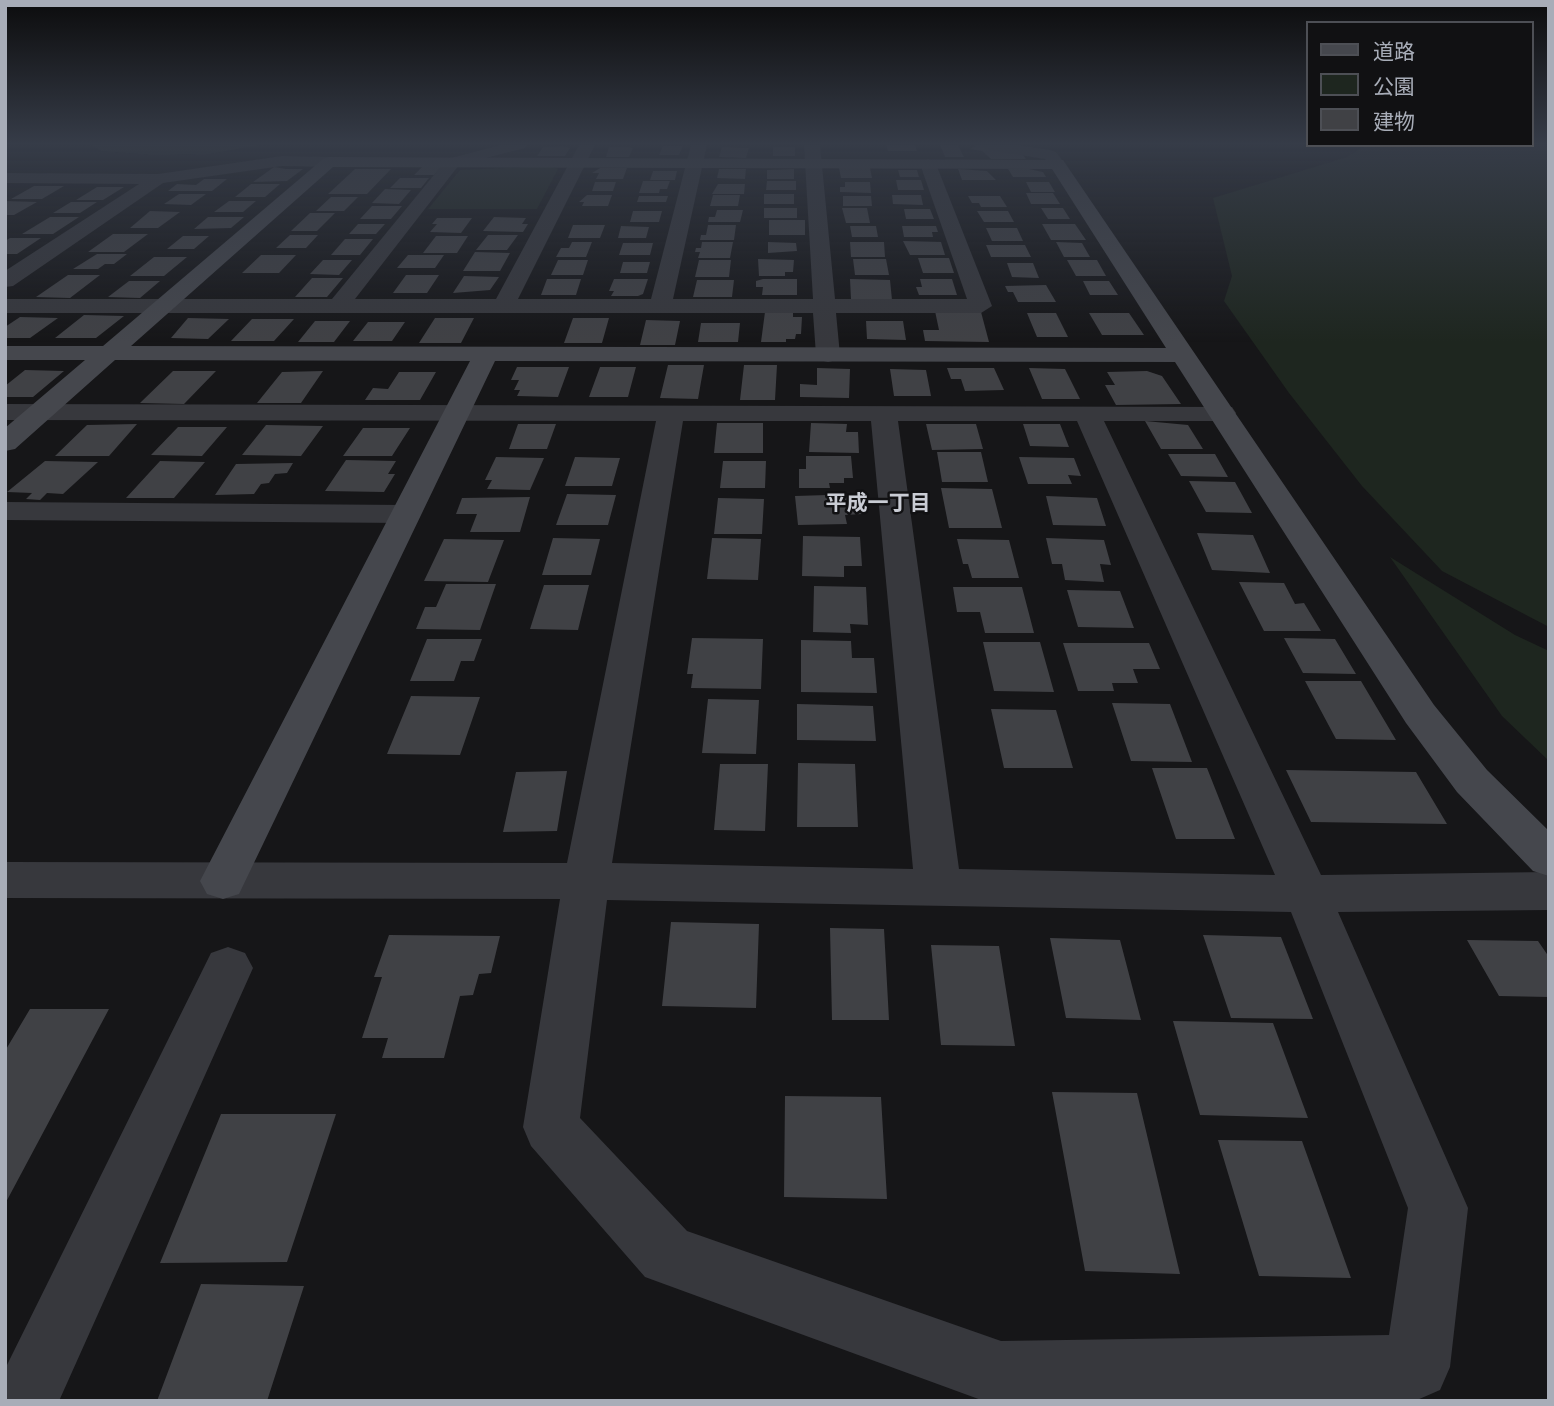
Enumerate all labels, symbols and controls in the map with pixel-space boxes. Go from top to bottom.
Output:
legend [1306,21,1533,147]
text: 道路 [1373,39,1415,64]
text: 公園 [1373,74,1415,99]
text: 建物 [1373,109,1415,134]
district label: 平成一丁目 [826,491,930,517]

